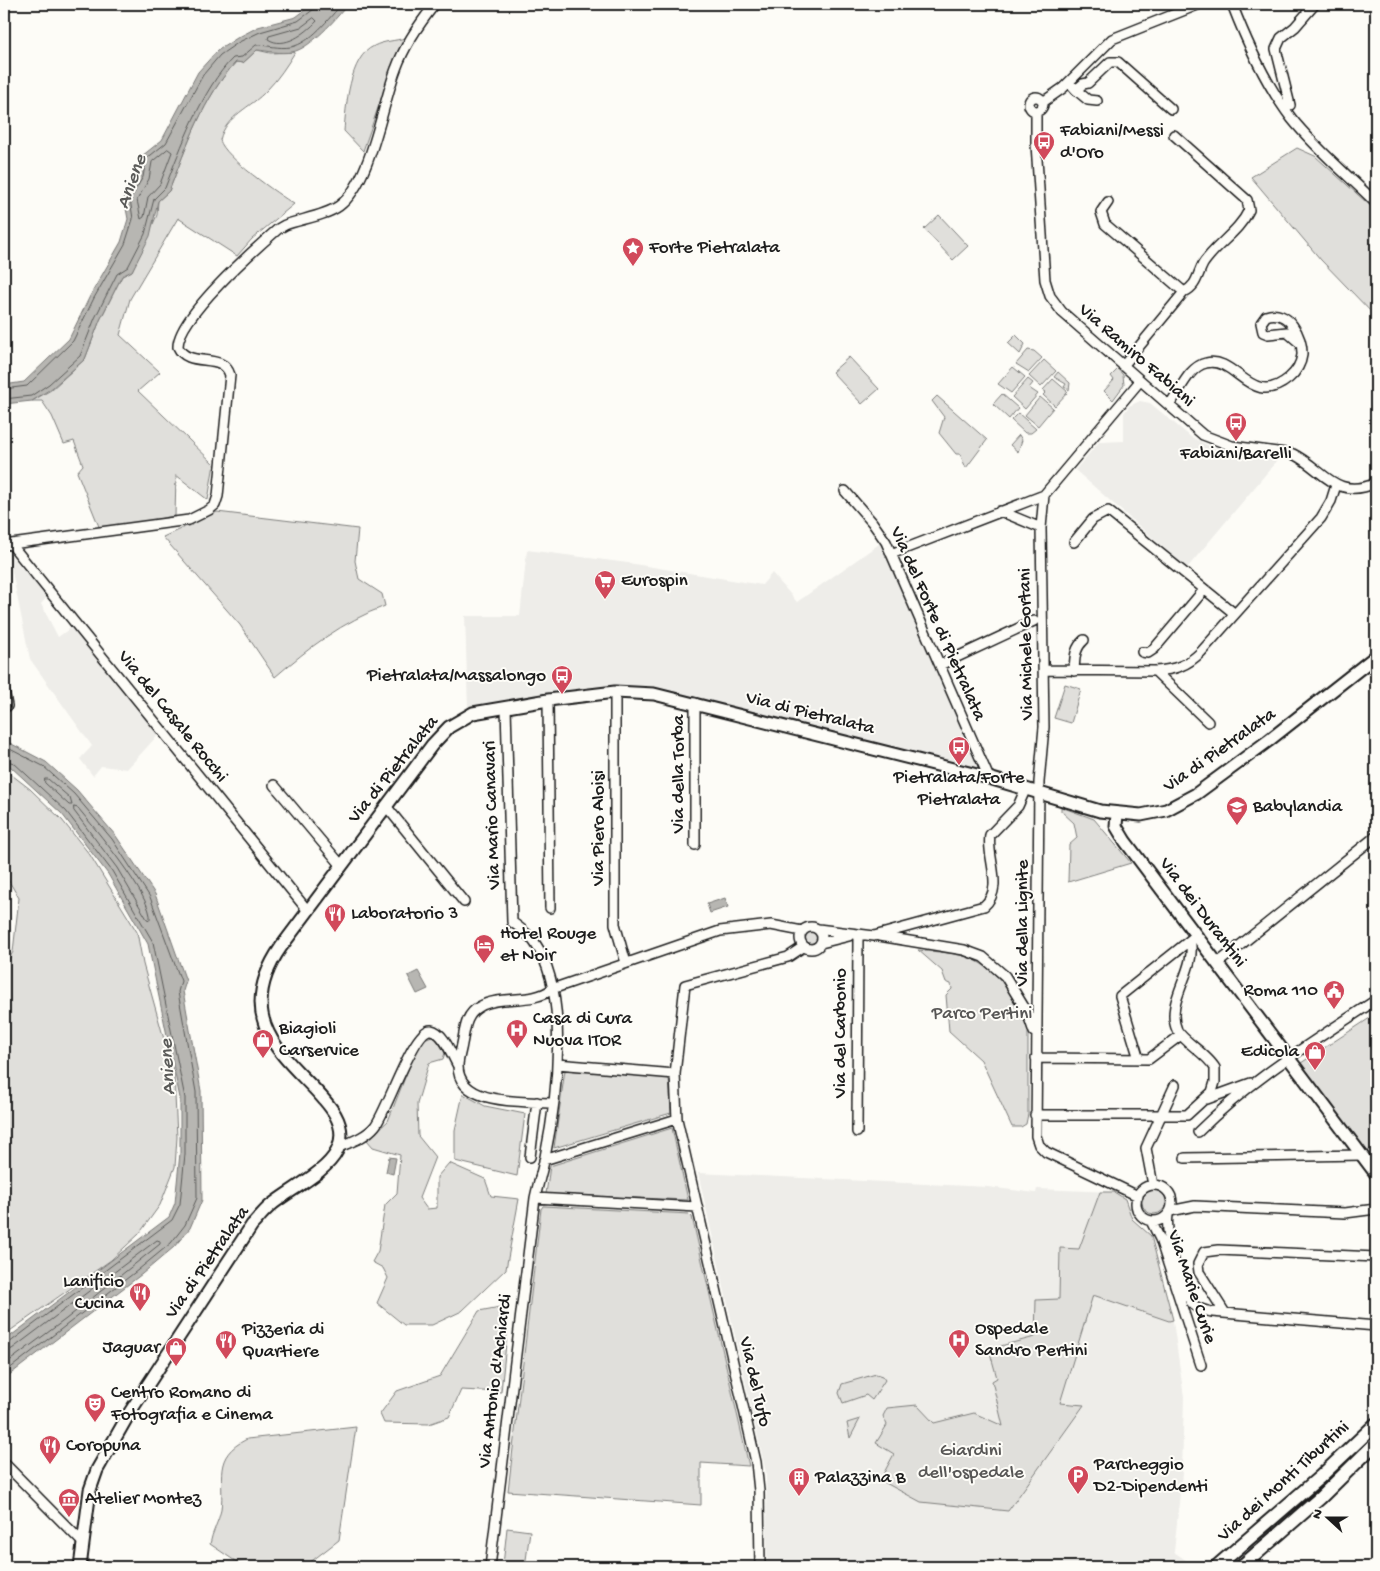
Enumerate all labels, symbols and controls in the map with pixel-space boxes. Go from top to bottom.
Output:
place label: Fabiani/Messi d'Oro [1059,120,1164,165]
bus stop icon: Fabiani/Messi d'Oro [1032,130,1056,161]
water label: Aniene [113,151,154,212]
place icon: Forte Pietralata [621,236,645,267]
place label: Forte Pietralata [648,237,781,260]
street label: Via Ramiro Fabiani [1072,298,1199,413]
bus stop icon: Fabiani/Barelli [1224,411,1248,442]
place label: Fabiani/Barelli [1179,443,1292,466]
street label: Via del Forte di Pietralata [883,523,991,726]
street label: Via Michele Gortani [1014,568,1040,721]
supermarket icon: Eurospin [593,569,617,600]
place label: Eurospin [621,570,688,593]
street label: Via del Casale Rocchi [111,646,232,788]
bus stop icon: Pietralata/Massalongo [550,664,574,695]
place label: Pietralata/Massalongo [366,665,546,688]
street label: Via di Pietralata [742,687,878,741]
street label: Via di Pietralata [1159,703,1282,799]
street label: Via di Pietralata [343,710,445,829]
street label: Via della Torba [668,713,691,834]
bus stop icon: Pietralata/Forte Pietralata [947,735,971,766]
street label: Via Mario Canavari [479,740,507,891]
place label: Pietralata/Forte Pietralata [893,767,1025,812]
street label: Via Piero Aloisi [588,770,611,887]
school or university icon: Babylandia [1225,795,1249,826]
place label: Babylandia [1252,796,1344,819]
street label: Via dei Durantini [1153,853,1251,973]
street label: Via della Lignite [1012,859,1035,987]
restaurant icon: Laboratorio 3 [323,902,347,933]
place label: Laboratorio 3 [351,903,458,926]
place label: Hotel Rouge et Noir [500,923,596,968]
hotel icon: Hotel Rouge et Noir [472,933,496,964]
street label: Via del Carbonio [830,968,853,1099]
public building icon: Roma 110 [1322,979,1346,1010]
place label: Roma 110 [1244,980,1318,1003]
park label: Parco Pertini [931,1003,1032,1026]
place label: Casa di Cura Nuova ITOR [533,1008,634,1053]
place label: Biagioli Carservice [278,1018,359,1063]
hospital icon: Casa di Cura Nuova ITOR [505,1018,529,1049]
shop icon: Biagioli Carservice [251,1028,275,1059]
water label: Aniene [156,1038,182,1095]
shop icon: Edicola [1303,1040,1327,1071]
place label: Edicola [1241,1041,1300,1064]
street label: Via di Pietralata [160,1201,256,1324]
street label: Via Marie Curie [1161,1226,1221,1347]
place label: Lanificio Cucina [63,1271,125,1316]
restaurant icon: Lanificio Cucina [128,1281,152,1312]
street label: Via Antonio d'Achiardi [474,1292,518,1471]
place label: Ospedale Sandro Pertini [975,1318,1088,1363]
place label: Pizzeria di Quartiere [241,1319,324,1364]
hospital icon: Ospedale Sandro Pertini [947,1328,971,1359]
restaurant icon: Pizzeria di Quartiere [214,1329,238,1360]
street label: Via del Tufo [732,1334,776,1429]
shop icon: Jaguar [164,1336,188,1367]
place label: Jaguar [102,1337,162,1360]
place label: Centro Romano di Fotografia e Cinema [110,1382,274,1427]
theatre icon: Centro Romano di Fotografia e Cinema [83,1392,107,1423]
street label: Via dei Monti Tiburtini [1212,1417,1355,1548]
restaurant icon: Coropuna [38,1434,62,1465]
place label: Coropuna [66,1435,142,1458]
park label: Giardini dell'ospedale [918,1440,1024,1485]
place label: Parcheggio D2-Dipendenti [1092,1454,1208,1499]
parking icon: Parcheggio D2-Dipendenti [1066,1464,1090,1495]
building icon: Palazzina B [787,1466,811,1497]
place label: Palazzina B [814,1467,907,1490]
museum icon: Atelier Montez [57,1487,81,1518]
place label: Atelier Montez [85,1488,202,1511]
north arrow [1302,1494,1352,1544]
text: N [1309,1507,1328,1522]

